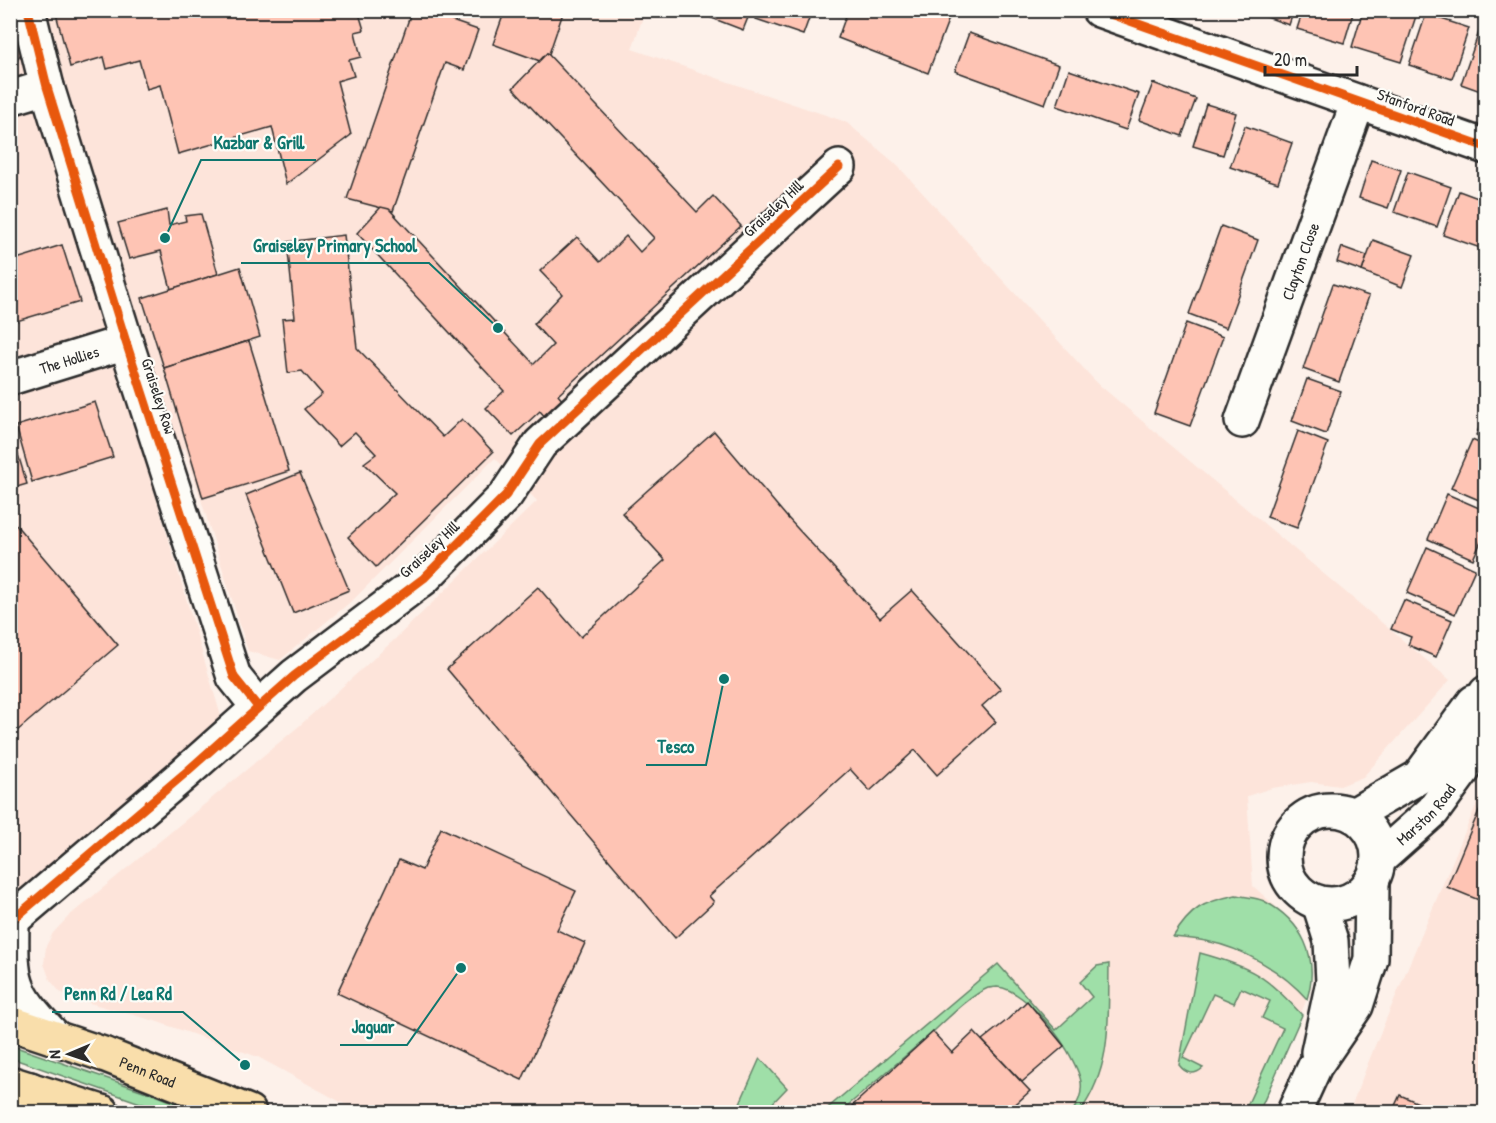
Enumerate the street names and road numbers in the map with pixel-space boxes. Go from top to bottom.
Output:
street label: Stanford Road [1374,83,1458,131]
street label: Graiseley Hill [738,174,808,242]
street label: Clayton Close [1276,219,1324,303]
street label: The Hollies [37,340,102,379]
street label: Graiseley Row [136,355,182,437]
street label: Graiseley Hill [394,515,464,583]
street label: Marston Road [1391,779,1460,850]
street label: Penn Road [116,1051,179,1093]

